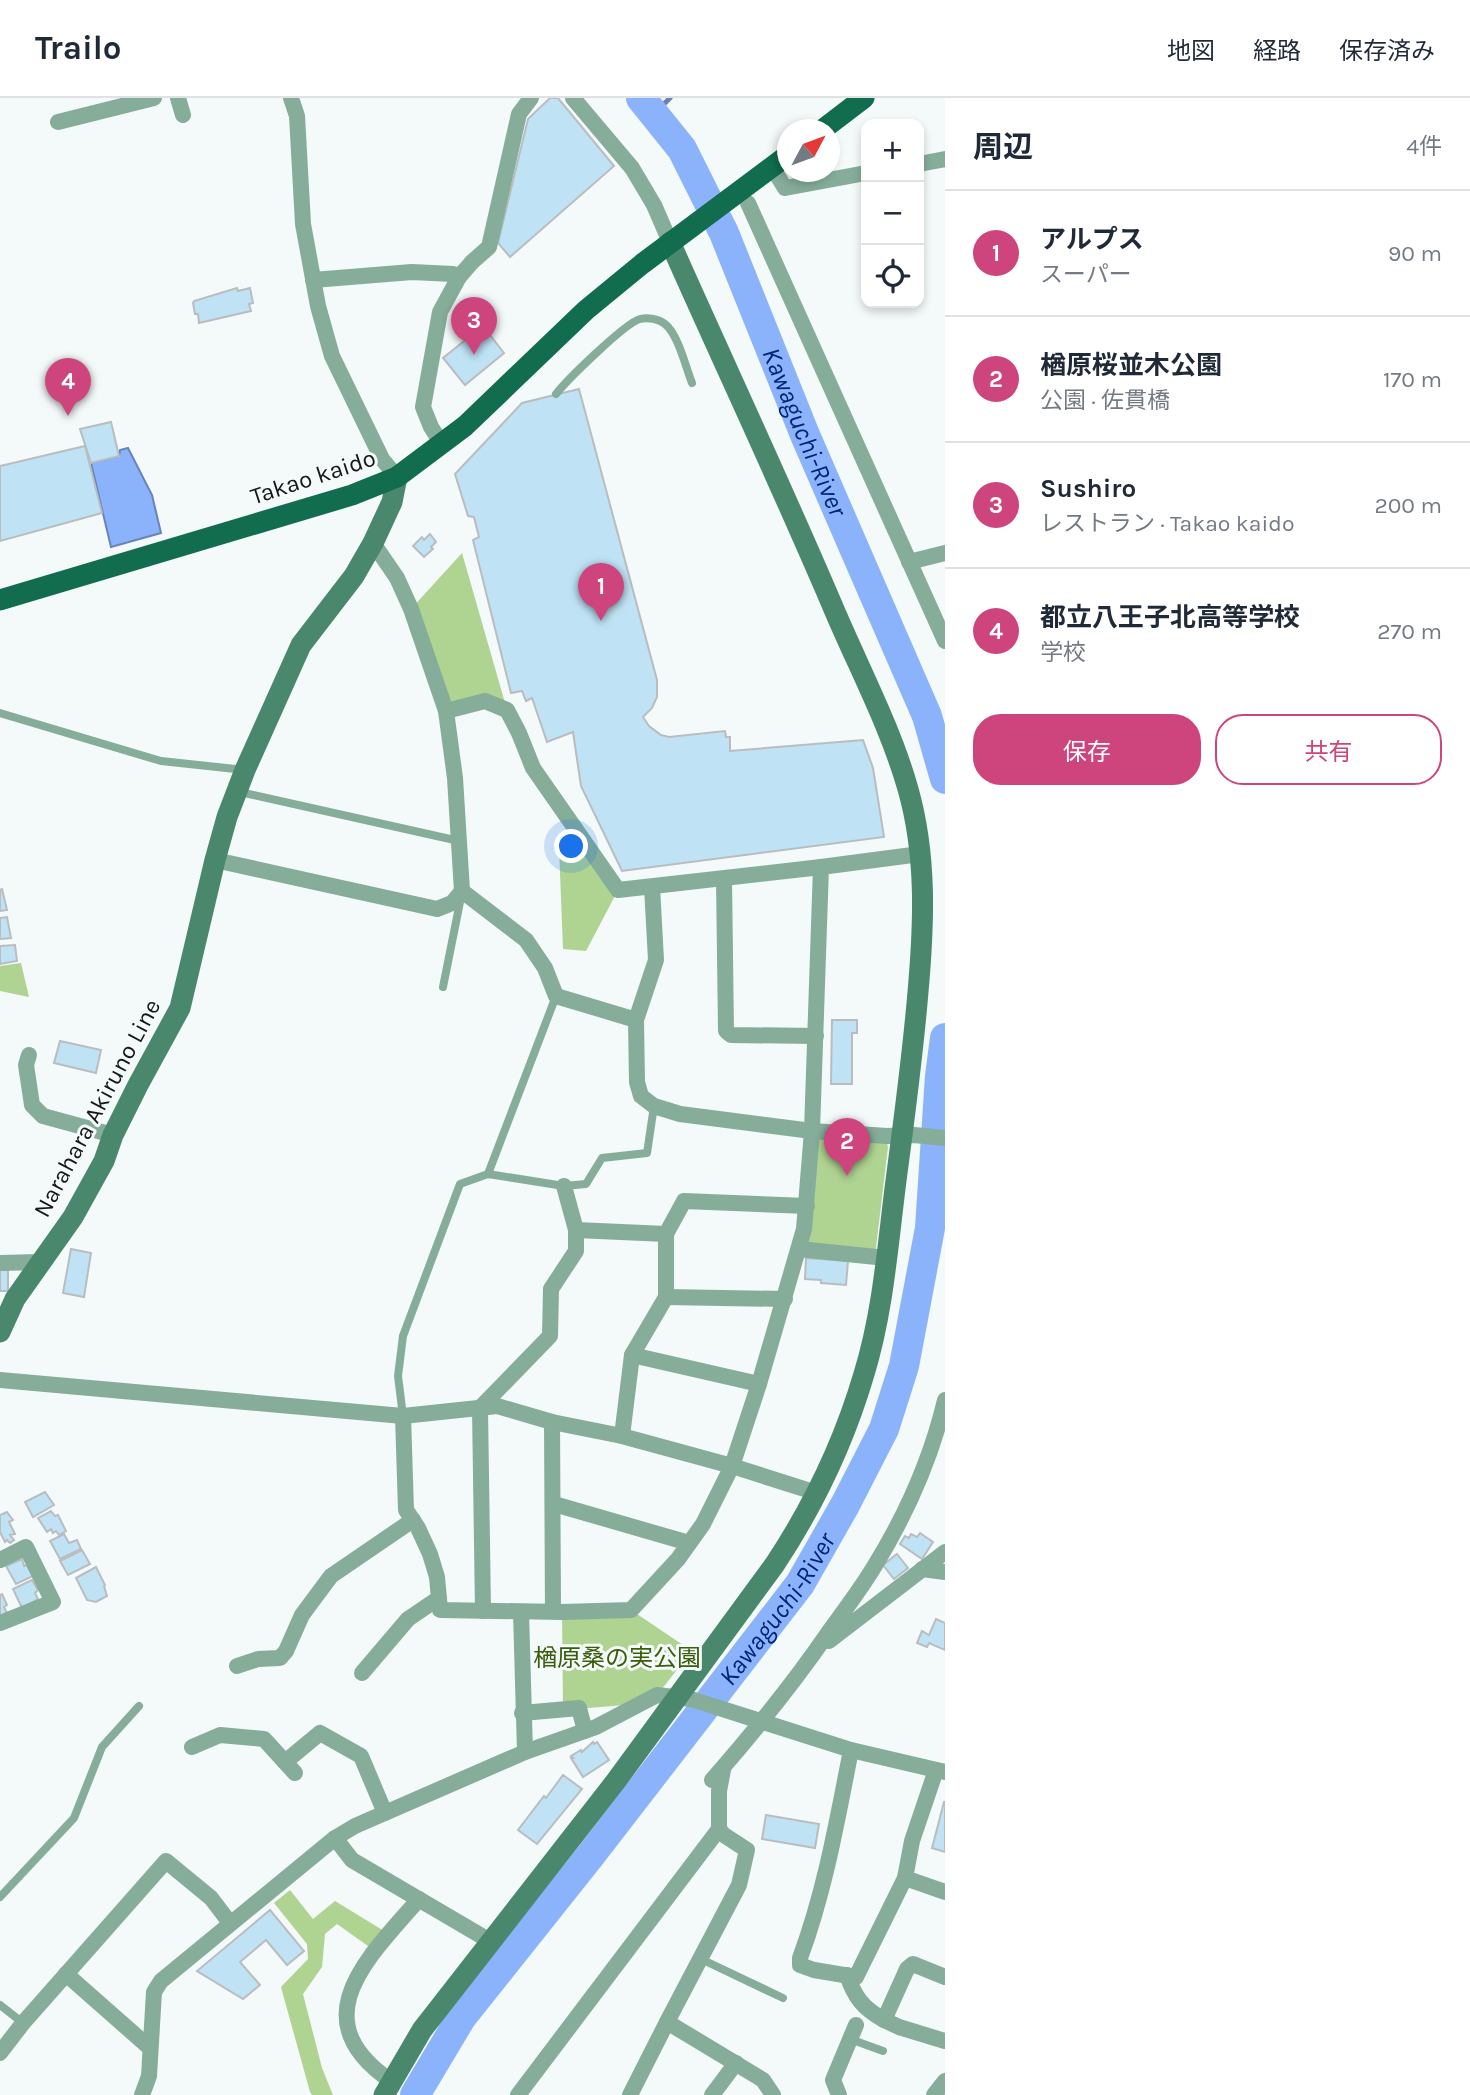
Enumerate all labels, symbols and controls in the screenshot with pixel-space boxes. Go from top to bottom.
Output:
text: Trailo [35,29,122,67]
text: 地図 [1167,37,1215,65]
text: 経路 [1253,37,1301,65]
text: 保存済み [1339,37,1435,65]
north arrow [777,119,840,182]
map controls [861,119,924,308]
button: + [861,119,924,182]
text: 周辺 [973,129,1033,165]
text: 4件 [1406,133,1442,160]
button: − [861,182,924,245]
text: アルプス [1040,224,1144,255]
text: 1 [992,240,1000,267]
text: 90 m [1388,240,1442,267]
button: locate [861,245,924,308]
text: スーパー [1040,261,1132,288]
pin: 3 [451,297,497,355]
water label: Kawaguchi-River [756,343,854,522]
text: 楢原桜並木公園 [1040,350,1222,381]
pin: 4 [45,358,91,416]
text: 2 [989,366,1003,393]
text: 170 m [1383,366,1442,393]
text: 公園 · 佐貫橋 [1040,387,1170,414]
street label: Takao kaido [247,444,379,510]
text: Sushiro [1040,473,1136,504]
text: 3 [989,492,1003,519]
text: 200 m [1374,492,1442,519]
text: レストラン · Takao kaido [1040,510,1295,537]
pin: 1 [578,563,624,621]
text: 都立八王子北高等学校 [1040,602,1300,633]
text: 4 [989,618,1003,645]
text: 270 m [1377,618,1442,645]
text: 学校 [1040,639,1086,666]
button: 保存 [973,714,1201,785]
button: 共有 [1215,714,1442,785]
your location [554,829,588,863]
street label: Narahara Akiruno Line [28,994,166,1222]
pin: 2 [824,1118,870,1176]
water label: Kawaguchi-River [712,1526,842,1691]
park label: 楢原桑の実公園 [533,1644,701,1672]

